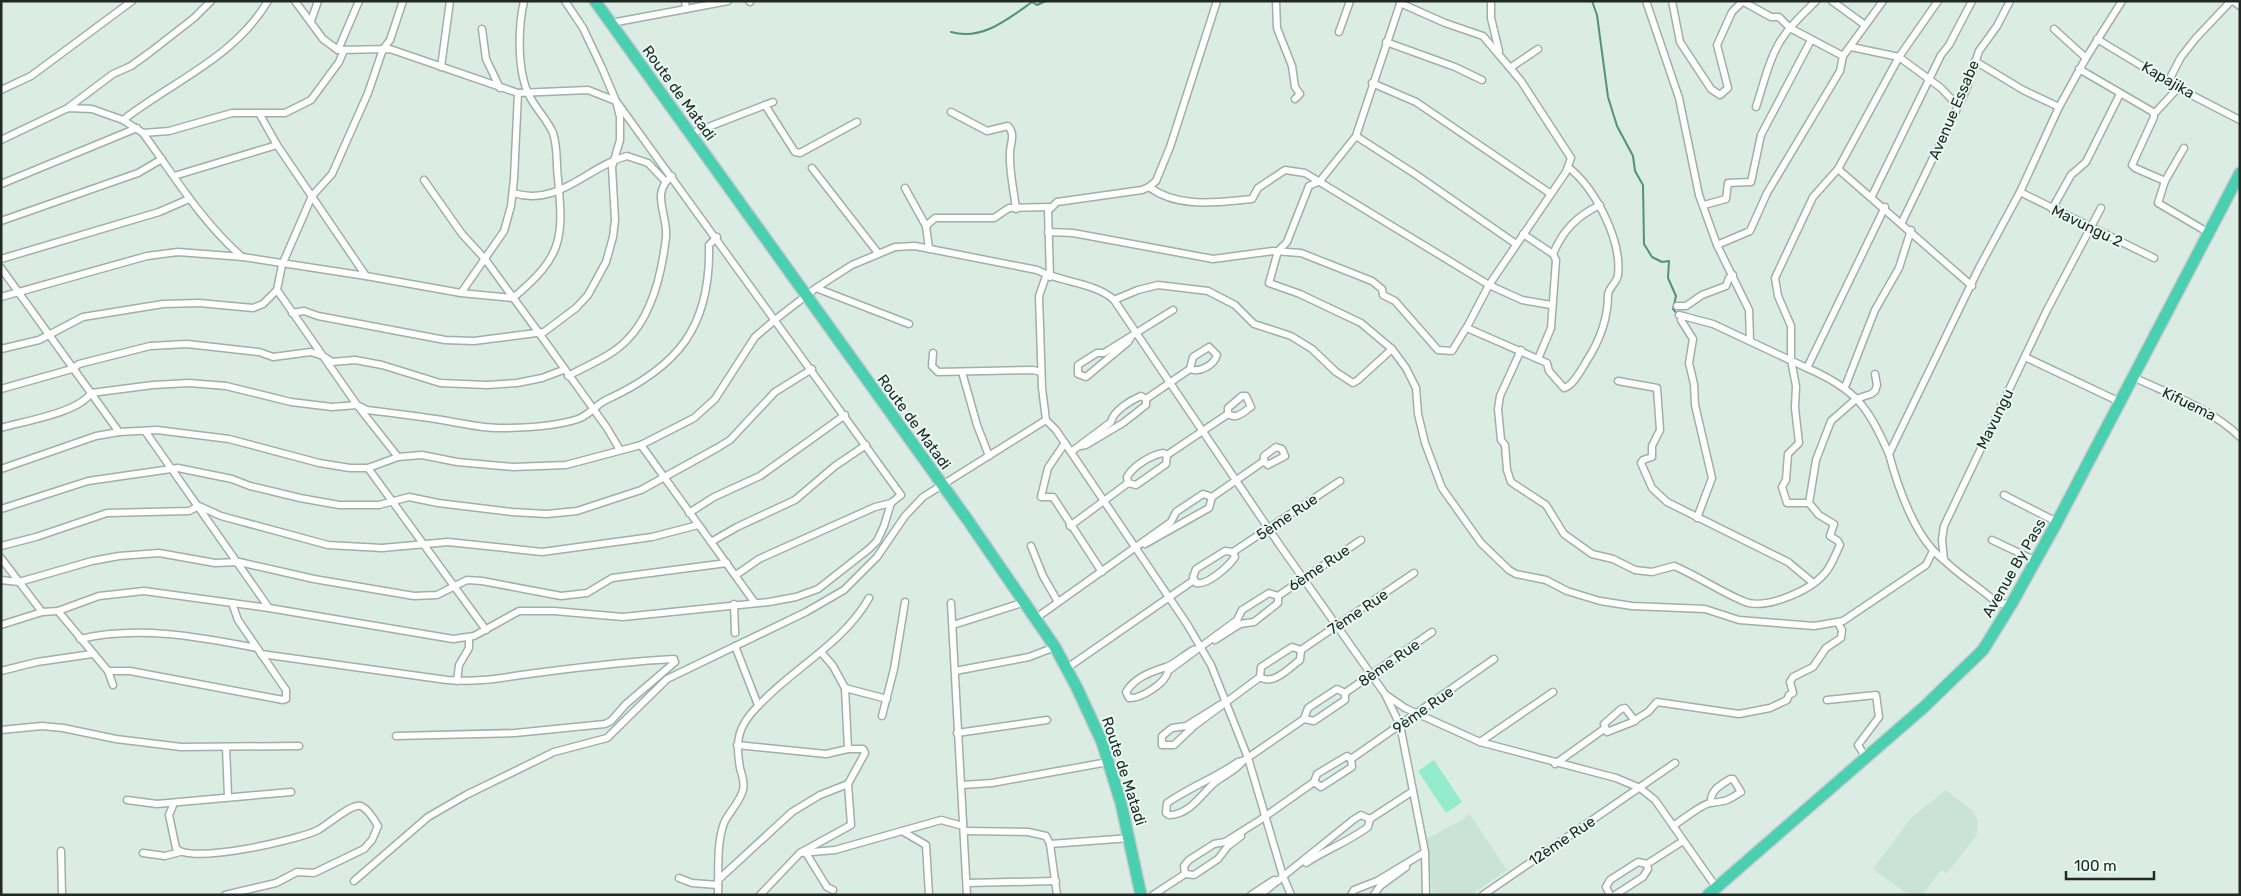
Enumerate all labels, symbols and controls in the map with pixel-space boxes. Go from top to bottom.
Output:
street label: Route de Matadi [638,42,720,144]
street label: Avenue Essabe [1925,58,1983,162]
street label: Kapajika [2138,58,2198,102]
street label: Mavungu 2 [2048,201,2126,251]
street label: Route de Matadi [873,371,955,473]
street label: Kifuema [2159,383,2219,425]
street label: Mavungu [1973,386,2017,452]
street label: 5ème Rue [1253,490,1321,544]
street label: Avenue By Pass [1978,515,2050,621]
street label: 6ème Rue [1285,541,1353,595]
street label: 7ème Rue [1324,585,1392,639]
street label: 8ème Rue [1355,635,1423,691]
street label: 9ème Rue [1389,683,1457,737]
street label: Route de Matadi [1098,714,1150,828]
street label: 12ème Rue [1525,812,1599,870]
scale bar [2066,848,2154,880]
text: 100 m [2074,857,2116,875]

